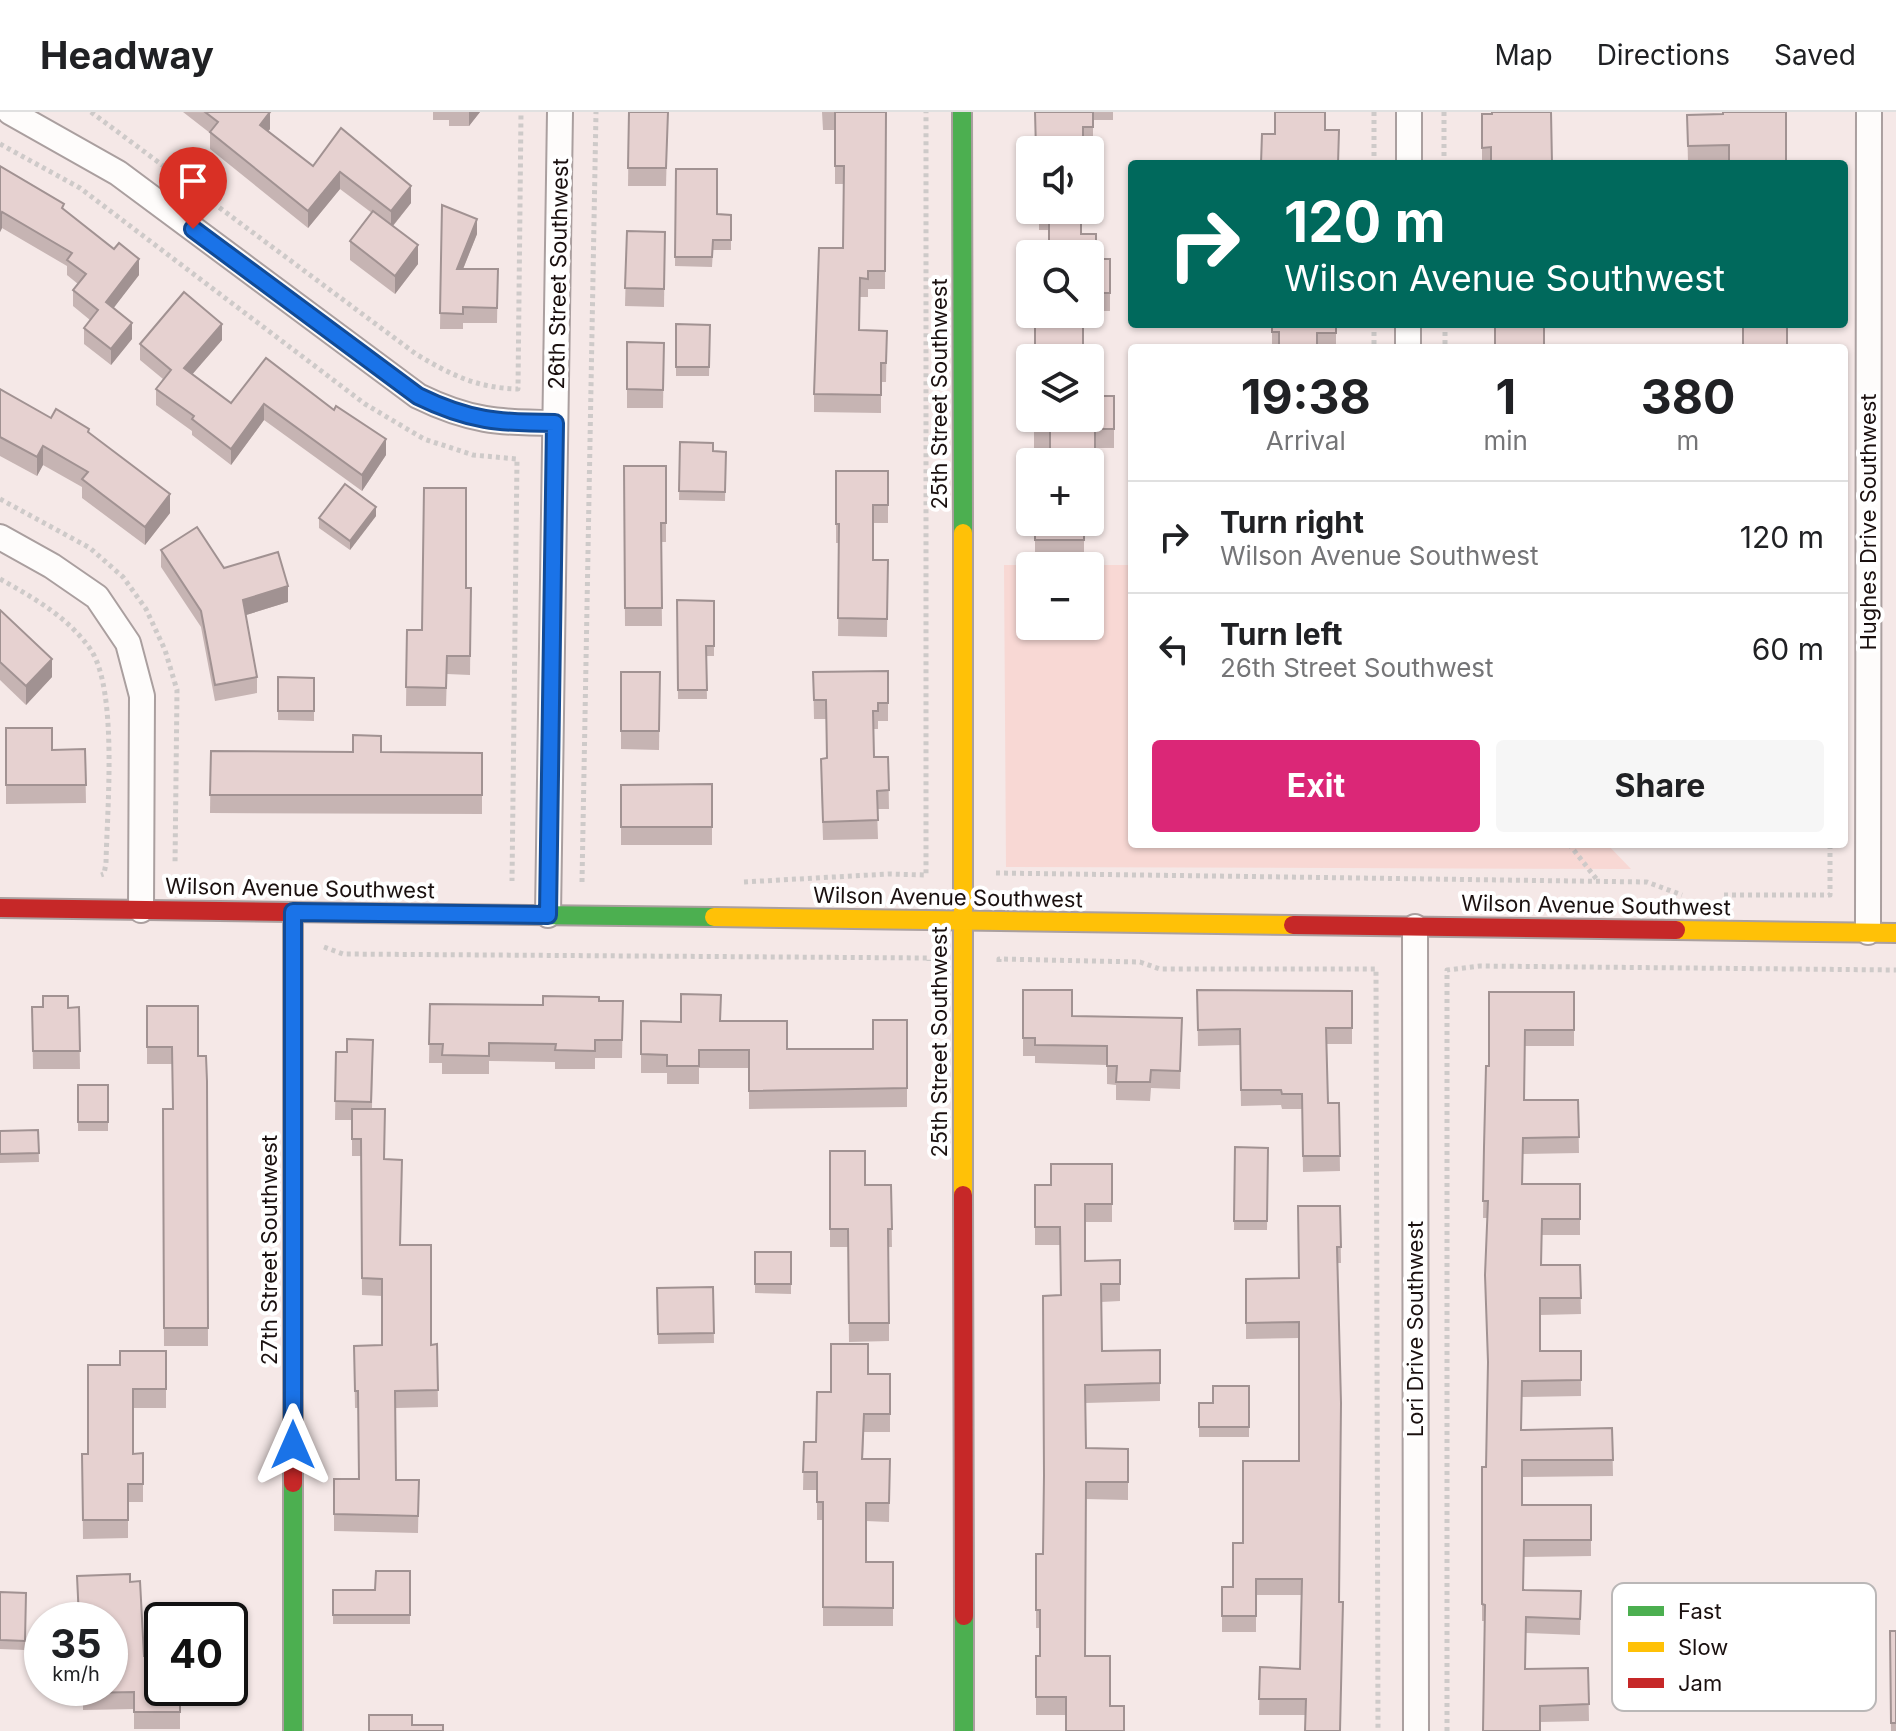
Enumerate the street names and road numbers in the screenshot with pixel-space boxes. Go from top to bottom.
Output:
street label: 26th Street Southwest [543,158,573,390]
street label: 25th Street Southwest [926,278,952,510]
street label: Hughes Drive Southwest [1855,393,1881,651]
street label: Wilson Avenue Southwest [165,873,435,903]
street label: Wilson Avenue Southwest [813,882,1083,912]
street label: Wilson Avenue Southwest [1461,890,1731,920]
street label: 25th Street Southwest [926,926,952,1158]
street label: 27th Street Southwest [256,1135,282,1365]
street label: Lori Drive Southwest [1402,1221,1428,1437]

